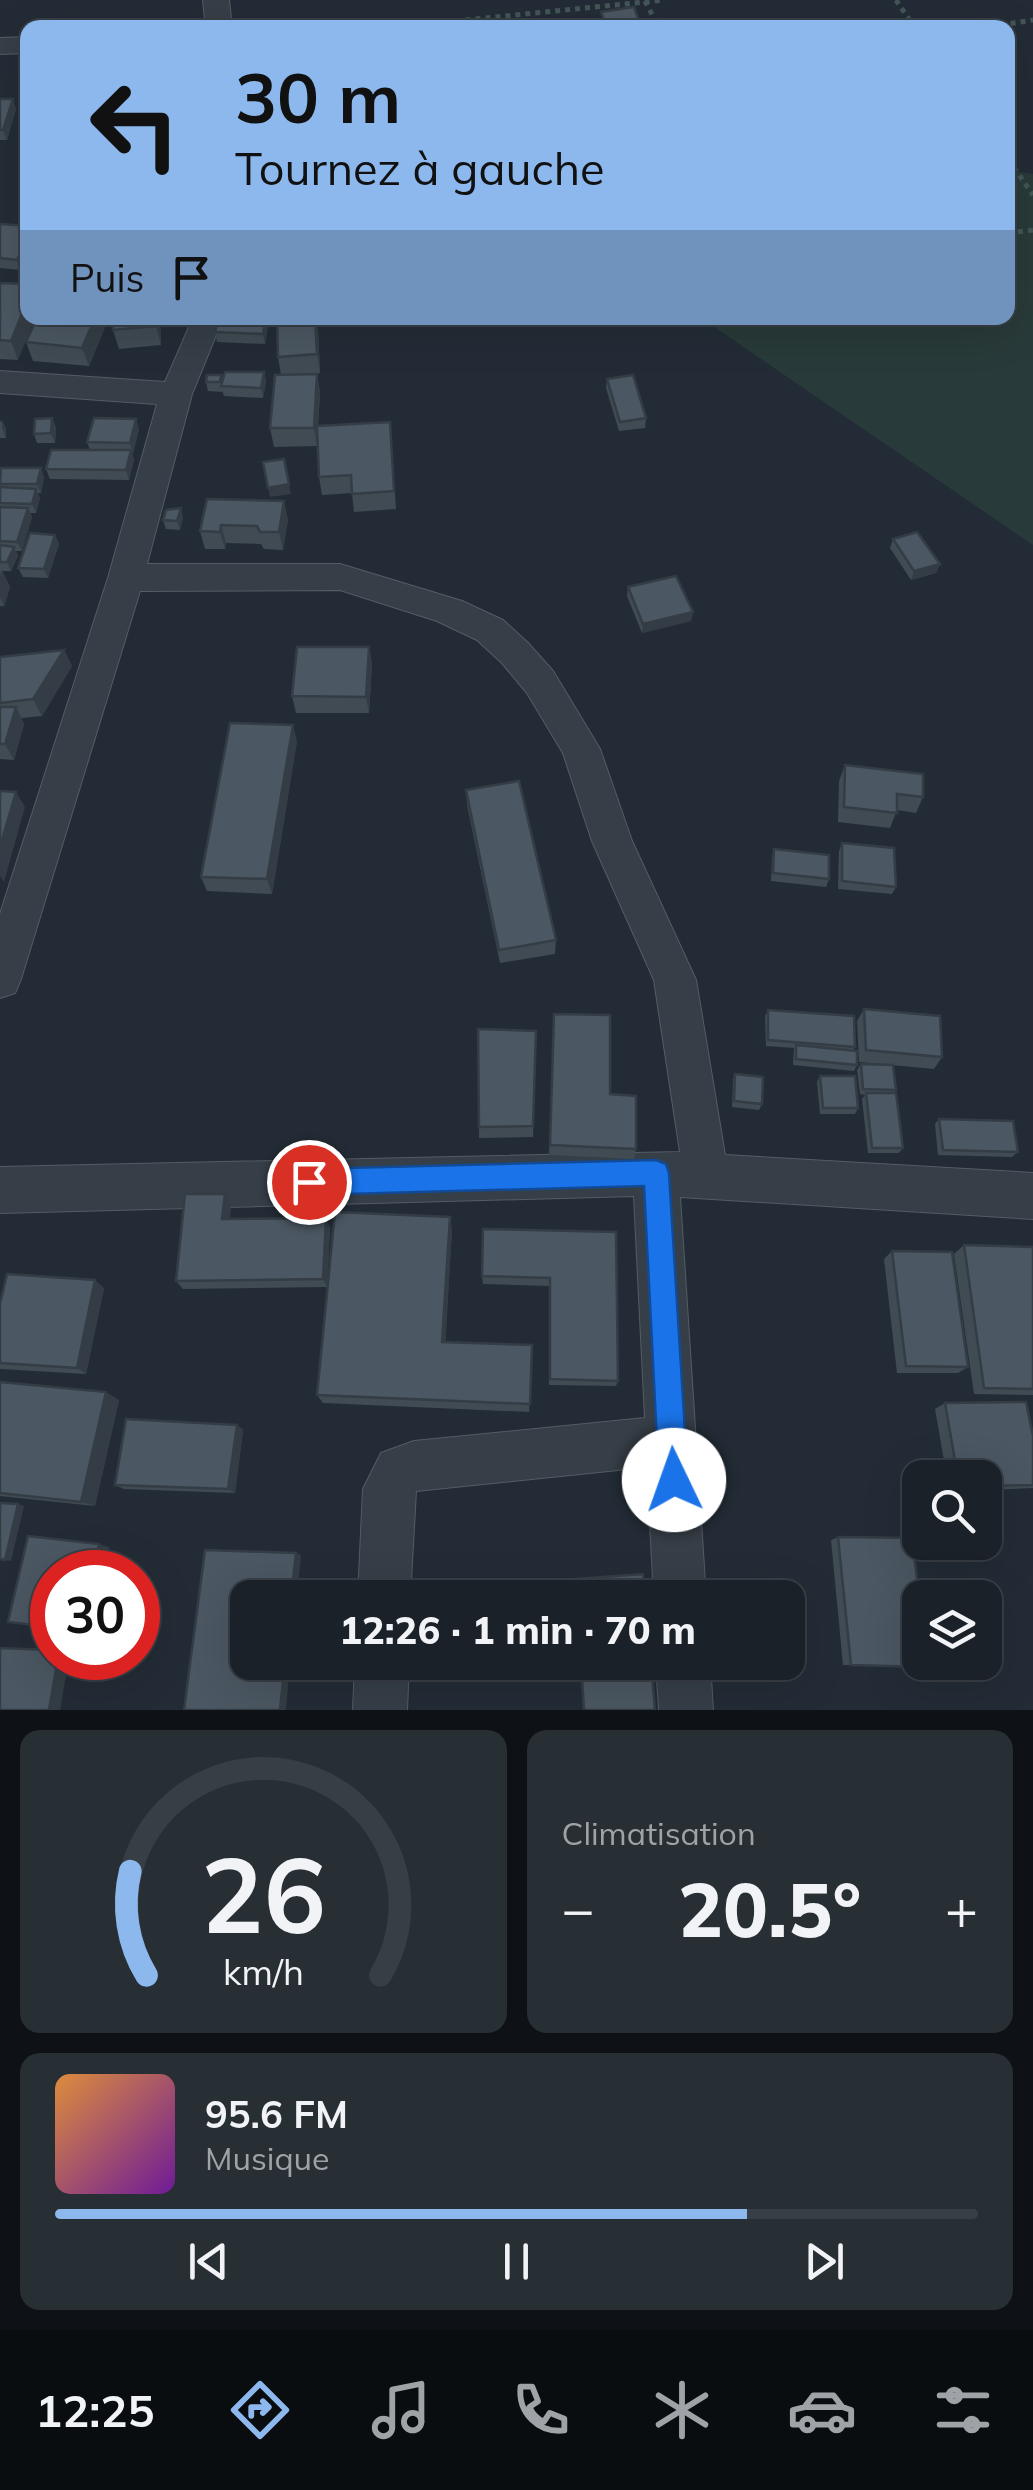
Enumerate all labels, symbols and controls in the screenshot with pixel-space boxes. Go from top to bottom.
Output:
text: 30 m [235,53,401,141]
icon: left [70,60,200,190]
text: Tournez à gauche [235,140,605,196]
icon: arrive [164,250,219,305]
text: Puis [70,254,144,302]
pin [267,1140,352,1225]
icon: arrive [282,1155,337,1210]
position arrow [622,1428,726,1532]
map controls [902,1460,1002,1680]
button: search [902,1460,1002,1560]
speed limit sign: 30 [30,1550,160,1680]
button: layers [902,1580,1002,1680]
text: 12:26 · 1 min · 70 m [339,1606,696,1654]
text: Climatisation [562,1813,756,1853]
text: 26 [201,1828,326,1959]
text: 20.5° [678,1862,861,1956]
text: − [562,1874,595,1943]
text: + [945,1874,978,1943]
text: km/h [223,1949,304,1994]
text: 95.6 FM [205,2090,348,2138]
text: Musique [205,2138,329,2178]
icon: previous [181,2234,236,2289]
icon: pause [489,2234,544,2289]
icon: next [797,2234,852,2289]
icon: directions [225,2375,295,2445]
icon: music [366,2375,436,2445]
icon: phone [506,2375,576,2445]
icon: climate [647,2375,717,2445]
icon: car [787,2375,857,2445]
icon: filters [928,2375,998,2445]
text: 12:25 [35,2382,154,2438]

